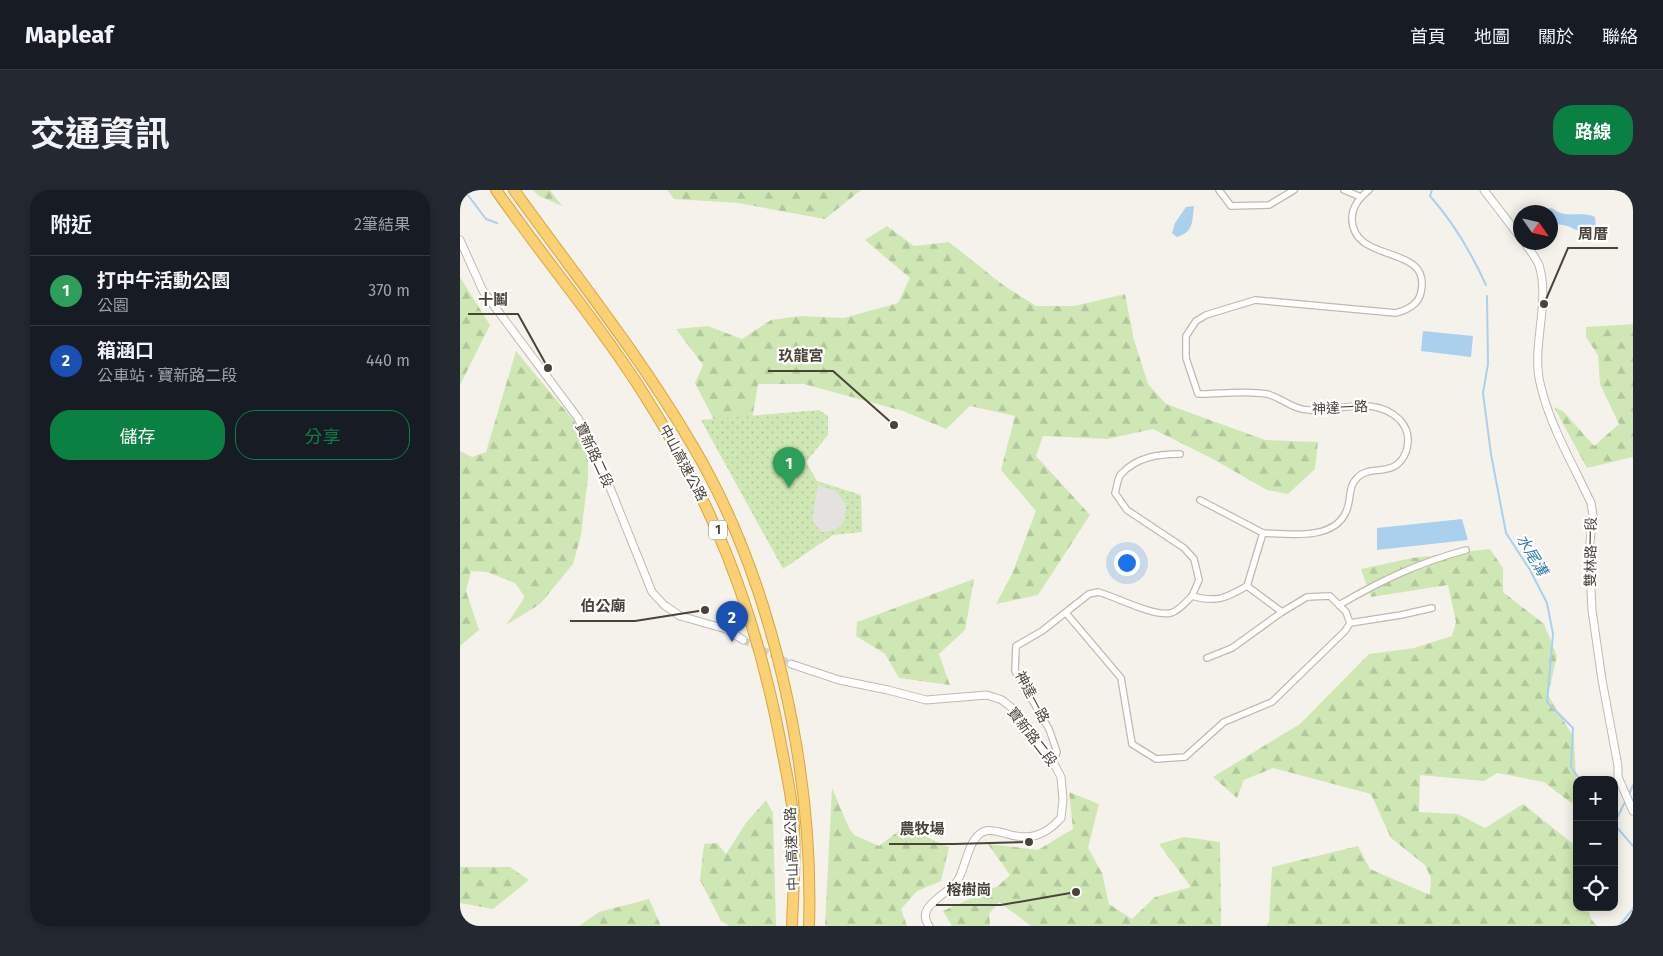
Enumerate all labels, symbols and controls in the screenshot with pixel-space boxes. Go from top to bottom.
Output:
text: Mapleaf [25,21,113,49]
text: 首頁 [1410,26,1446,48]
text: 地圖 [1474,26,1510,48]
text: 關於 [1538,26,1574,48]
text: 聯絡 [1602,26,1638,48]
button: 路線 [1553,105,1633,155]
text: 交通資訊 [30,113,170,155]
north arrow [1513,205,1558,250]
text: 附近 [50,212,92,238]
text: 2筆結果 [354,215,410,234]
callout: 周厝 [1568,218,1618,248]
text: 周厝 [1578,225,1608,243]
text: 打中午活動公園 [97,269,230,292]
text: 1 [62,281,70,300]
text: 370 m [368,281,410,300]
callout: 十鬮 [468,284,518,314]
text: 十鬮 [478,291,508,309]
text: 公園 [97,296,129,315]
text: 箱涵口 [97,339,154,362]
callout: 玖龍宮 [768,341,833,371]
text: 玖龍宮 [778,347,824,365]
text: 2 [62,351,70,370]
text: 440 m [366,351,410,370]
text: 公車站 · 寶新路二段 [97,366,237,385]
street label: 神達一路 [1312,398,1368,418]
button: 儲存 [50,410,225,460]
button: 分享 [235,410,410,460]
street label: 寶新路二段 [572,420,616,490]
street label: 中山高速公路 [656,422,710,504]
pin: 1 [773,447,805,488]
street label: 雙林路一段 [1582,517,1600,587]
road number: 1 [709,520,727,540]
water label: 水尾溝 [1513,531,1552,581]
your location [1114,550,1140,576]
callout: 伯公廟 [570,591,635,621]
text: 伯公廟 [580,597,626,615]
pin: 2 [716,601,748,642]
street label: 神達一路 [1011,668,1053,726]
street label: 寶新路二段 [1004,704,1060,770]
map controls [1573,776,1618,911]
button: + [1573,776,1618,821]
street label: 中山高速公路 [782,807,802,891]
callout: 農牧場 [889,814,954,844]
text: 農牧場 [899,820,945,838]
button: − [1573,821,1618,866]
button: locate [1573,866,1618,911]
callout: 榕樹崗 [936,875,1001,905]
text: 榕樹崗 [946,881,992,899]

